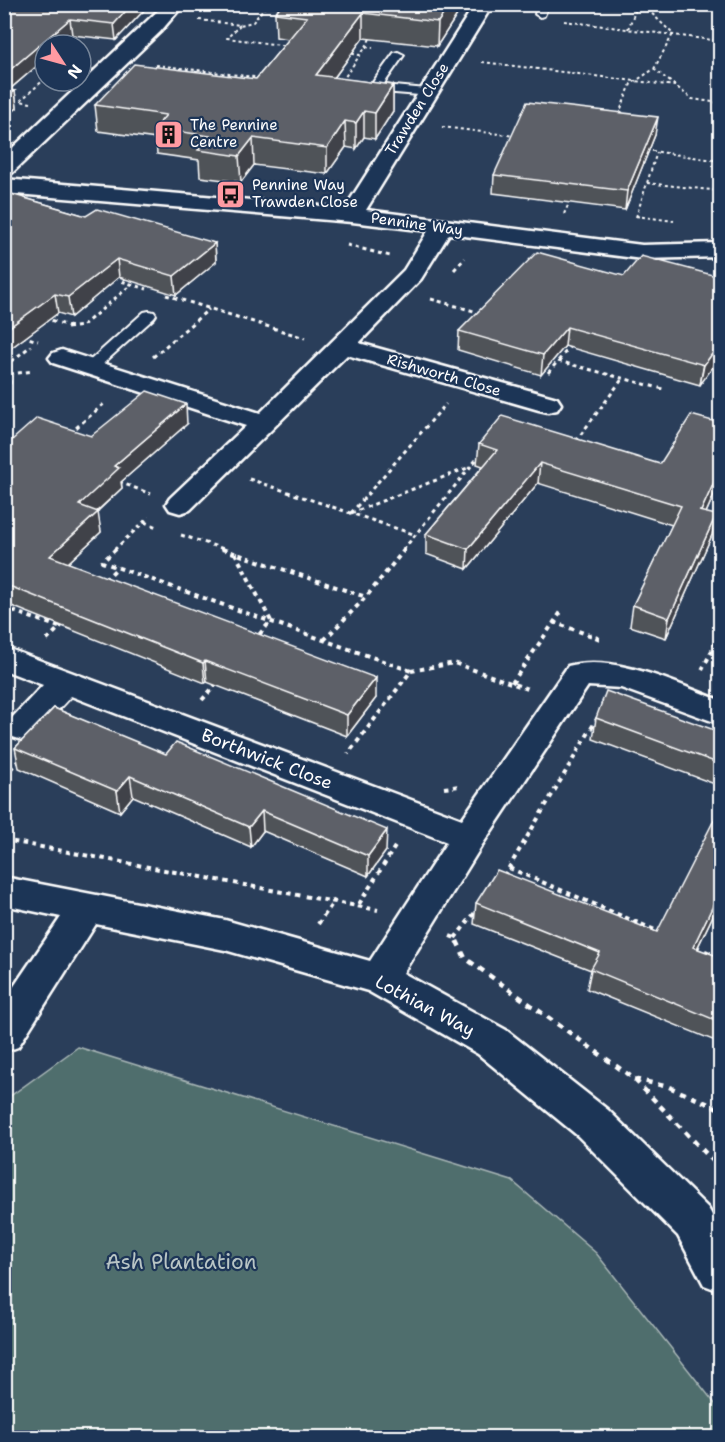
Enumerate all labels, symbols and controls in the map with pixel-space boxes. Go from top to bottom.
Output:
north arrow [33,33,93,93]
street label: Trawden Close [380,59,454,159]
text: N [63,60,87,83]
place label: The Pennine Centre [190,115,278,152]
building icon: The Pennine Centre [153,118,185,150]
place label: Pennine Way Trawden Close [252,175,358,212]
bus stop icon: Pennine Way Trawden Close [215,178,247,210]
street label: Pennine Way [370,208,464,240]
street label: Rishworth Close [385,349,503,401]
street label: Borthwick Close [198,723,336,795]
street label: Lothian Way [371,970,479,1042]
park label: Ash Plantation [105,1248,257,1276]

